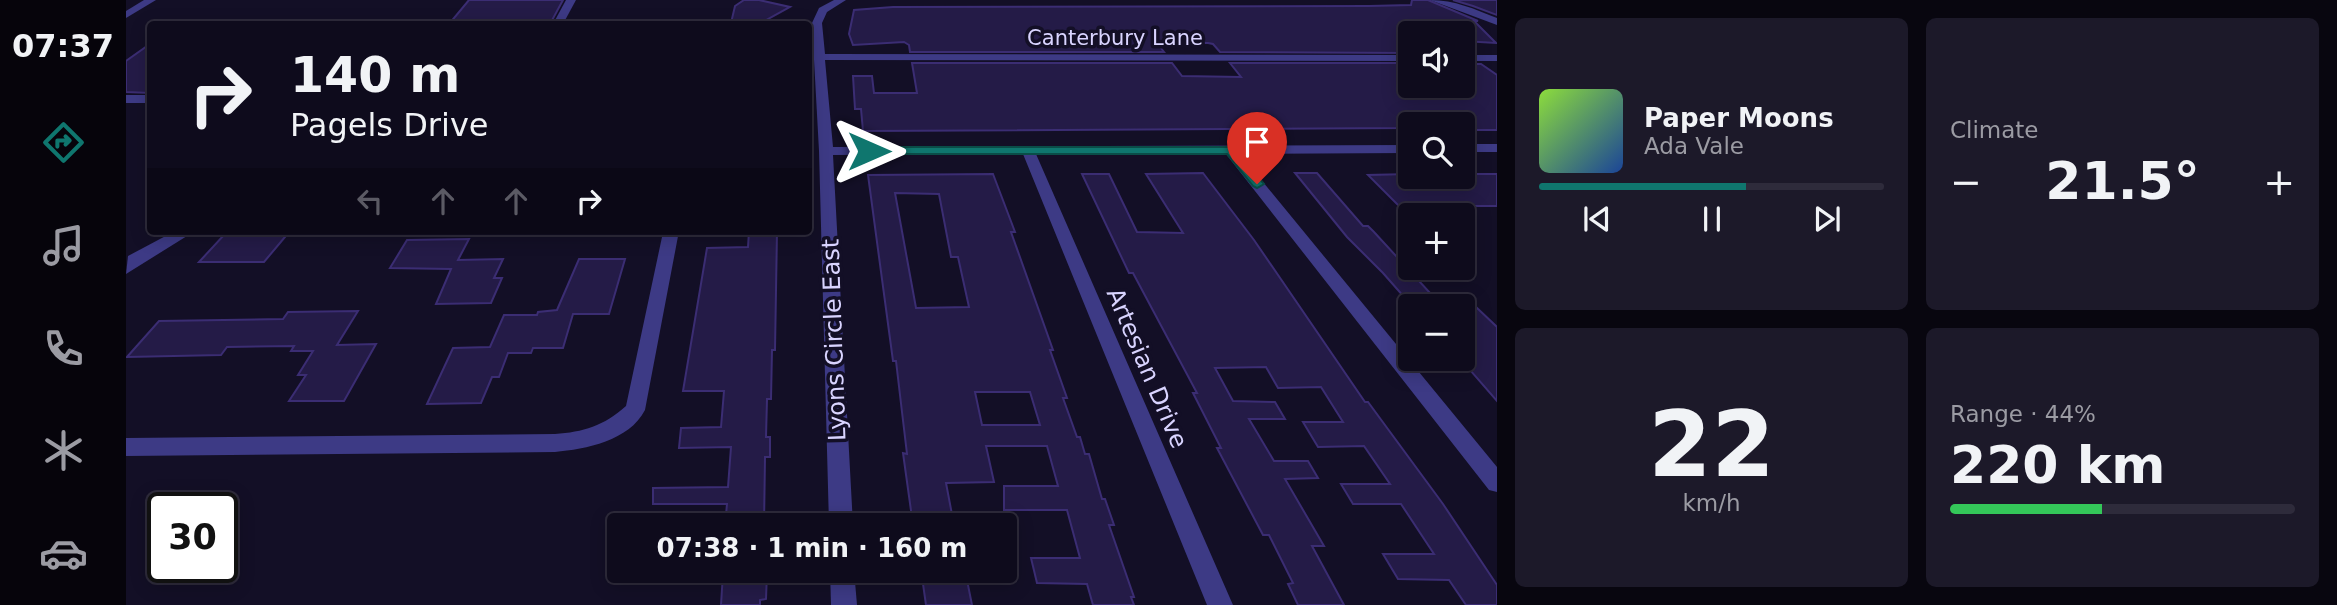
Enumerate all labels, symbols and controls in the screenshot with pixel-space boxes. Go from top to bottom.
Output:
map controls [1398,21,1475,371]
button: sound [1398,21,1475,98]
street label: Canterbury Lane [1027,26,1203,50]
text: 07:37 [12,27,114,65]
text: 140 m [290,47,460,104]
icon: right [175,49,266,140]
text: Paper Moons [1644,103,1834,133]
text: Pagels Drive [290,106,489,144]
pin [1227,112,1287,184]
button: search [1398,112,1475,189]
position arrow [832,114,906,188]
text: Climate [1950,117,2039,143]
icon: directions [39,118,88,167]
icon: arrive [1238,123,1276,161]
text: Ada Vale [1644,133,1744,159]
text: 21.5° [2045,151,2200,211]
text: − [1950,160,1982,204]
text: + [2263,160,2295,204]
icon: left [351,182,389,220]
icon: ahead [424,182,462,220]
icon: ahead [497,182,535,220]
icon: right [570,182,608,220]
icon: previous [1578,200,1616,238]
icon: pause [1693,200,1731,238]
icon: next [1808,200,1846,238]
button: + [1398,203,1475,280]
icon: music [39,221,88,270]
street label: Lyons Circle East [816,238,852,442]
street label: Artesian Drive [1101,284,1193,452]
button: − [1398,294,1475,371]
icon: phone [39,324,88,373]
text: 22 [1648,392,1775,497]
text: Range · 44% [1950,401,2096,427]
icon: climate [39,426,88,475]
text: 220 km [1950,435,2165,495]
text: km/h [1682,490,1741,516]
speed limit sign: 30 [147,492,238,583]
icon: car [39,529,88,578]
text: 07:38 · 1 min · 160 m [657,533,967,563]

